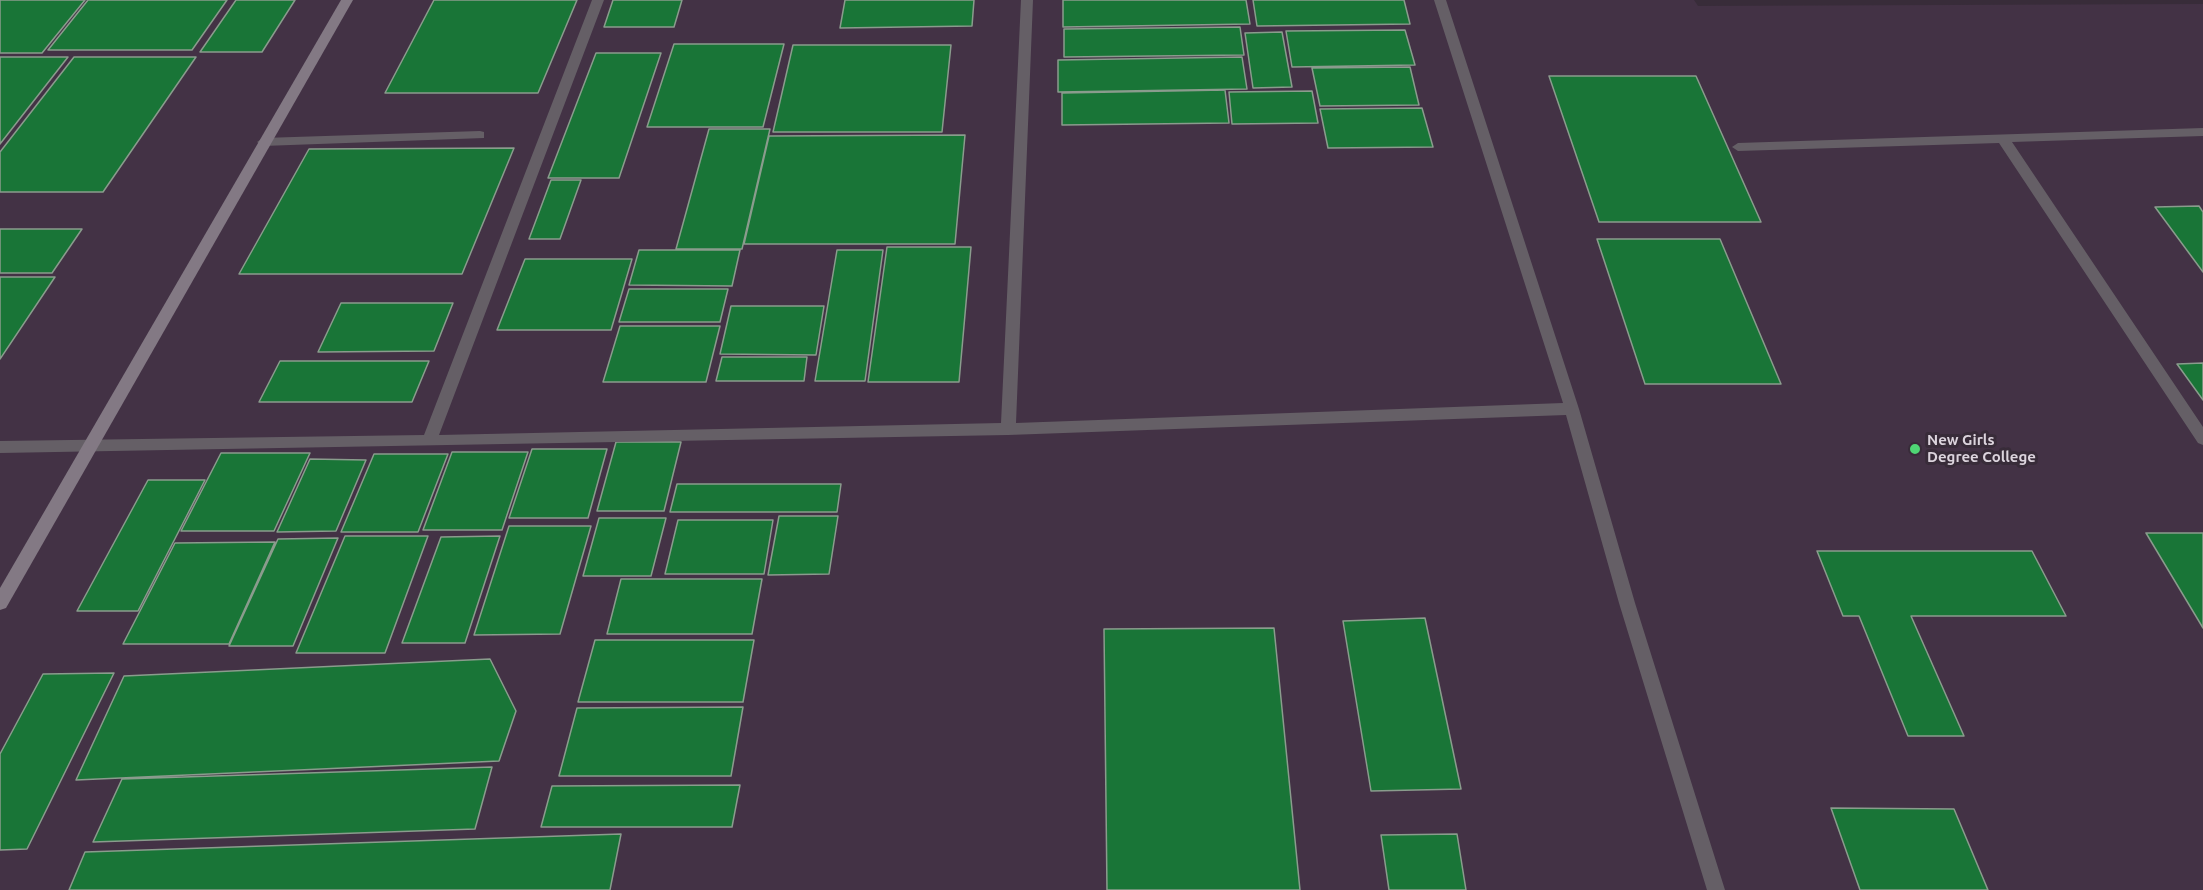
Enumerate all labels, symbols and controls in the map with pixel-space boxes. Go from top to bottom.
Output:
place label: New Girls Degree College [1927,431,2036,466]
marker: New Girls Degree College [1908,442,1922,456]

